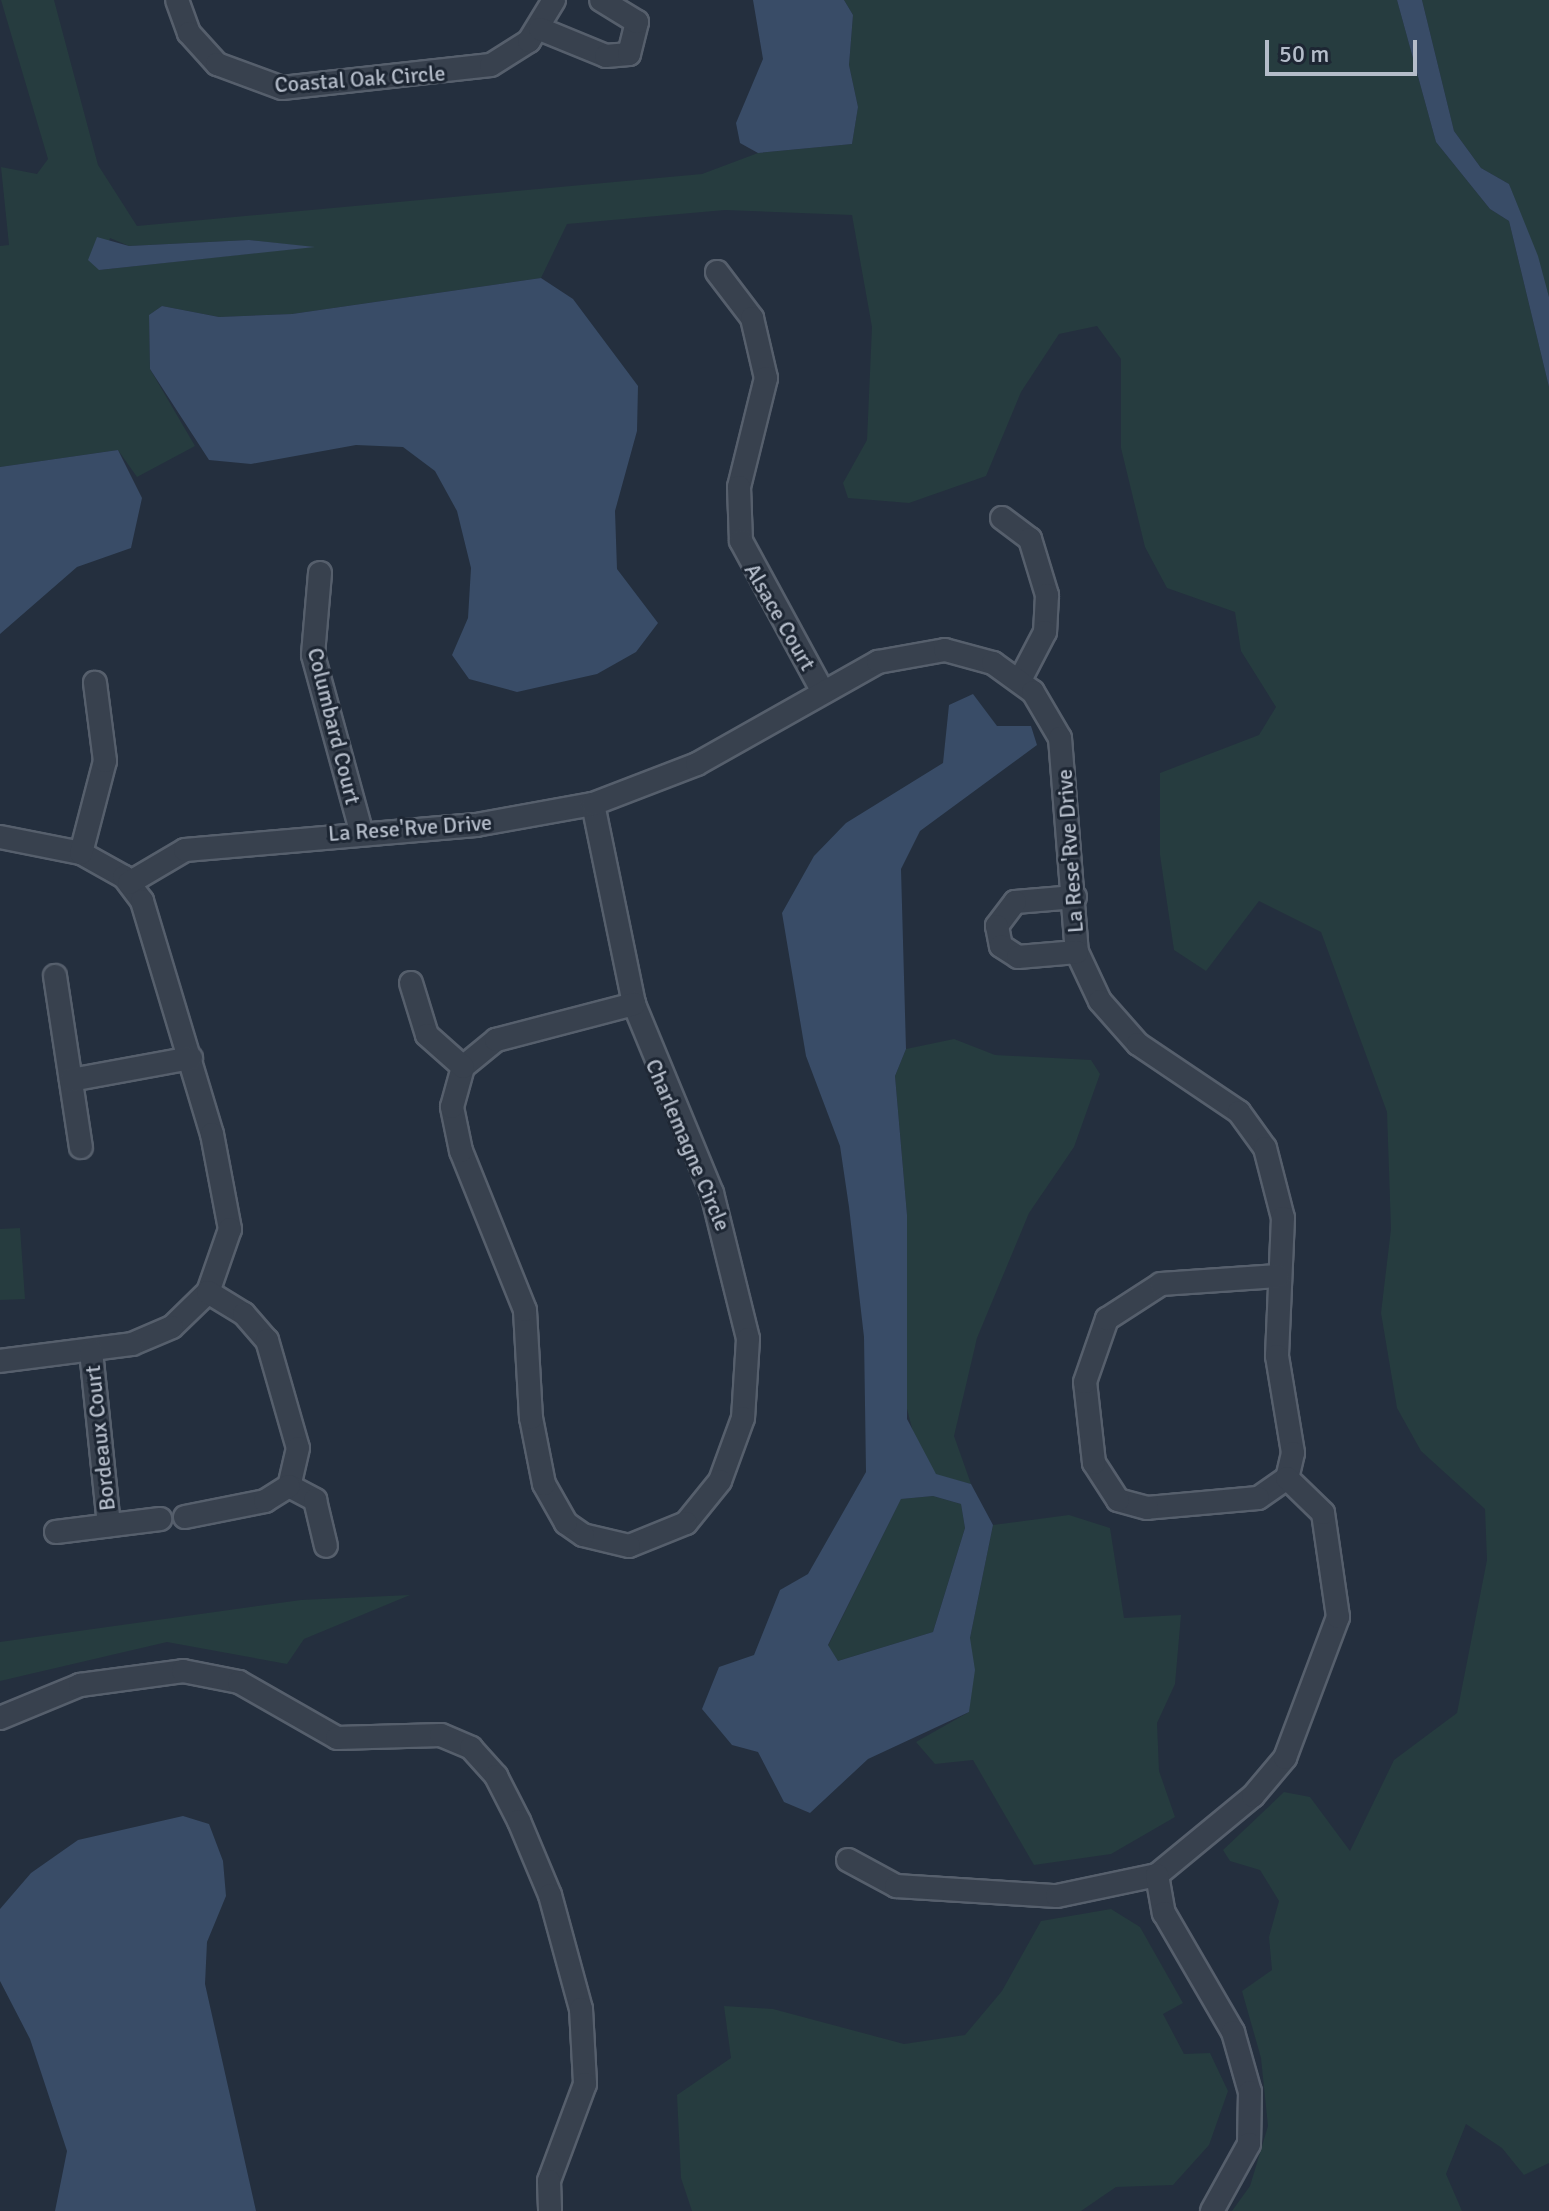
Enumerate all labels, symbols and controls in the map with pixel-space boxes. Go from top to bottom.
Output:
scale bar [1269,24,1421,74]
text: 50 m [1279,39,1329,69]
street label: Coastal Oak Circle [274,60,446,98]
street label: Alsace Court [739,559,821,675]
street label: Columbard Court [302,645,366,807]
street label: La Rese'Rve Drive [1051,768,1089,934]
street label: La Rese'Rve Drive [327,809,493,847]
street label: Charlemagne Circle [640,1055,736,1235]
street label: Bordeaux Court [79,1364,121,1512]

